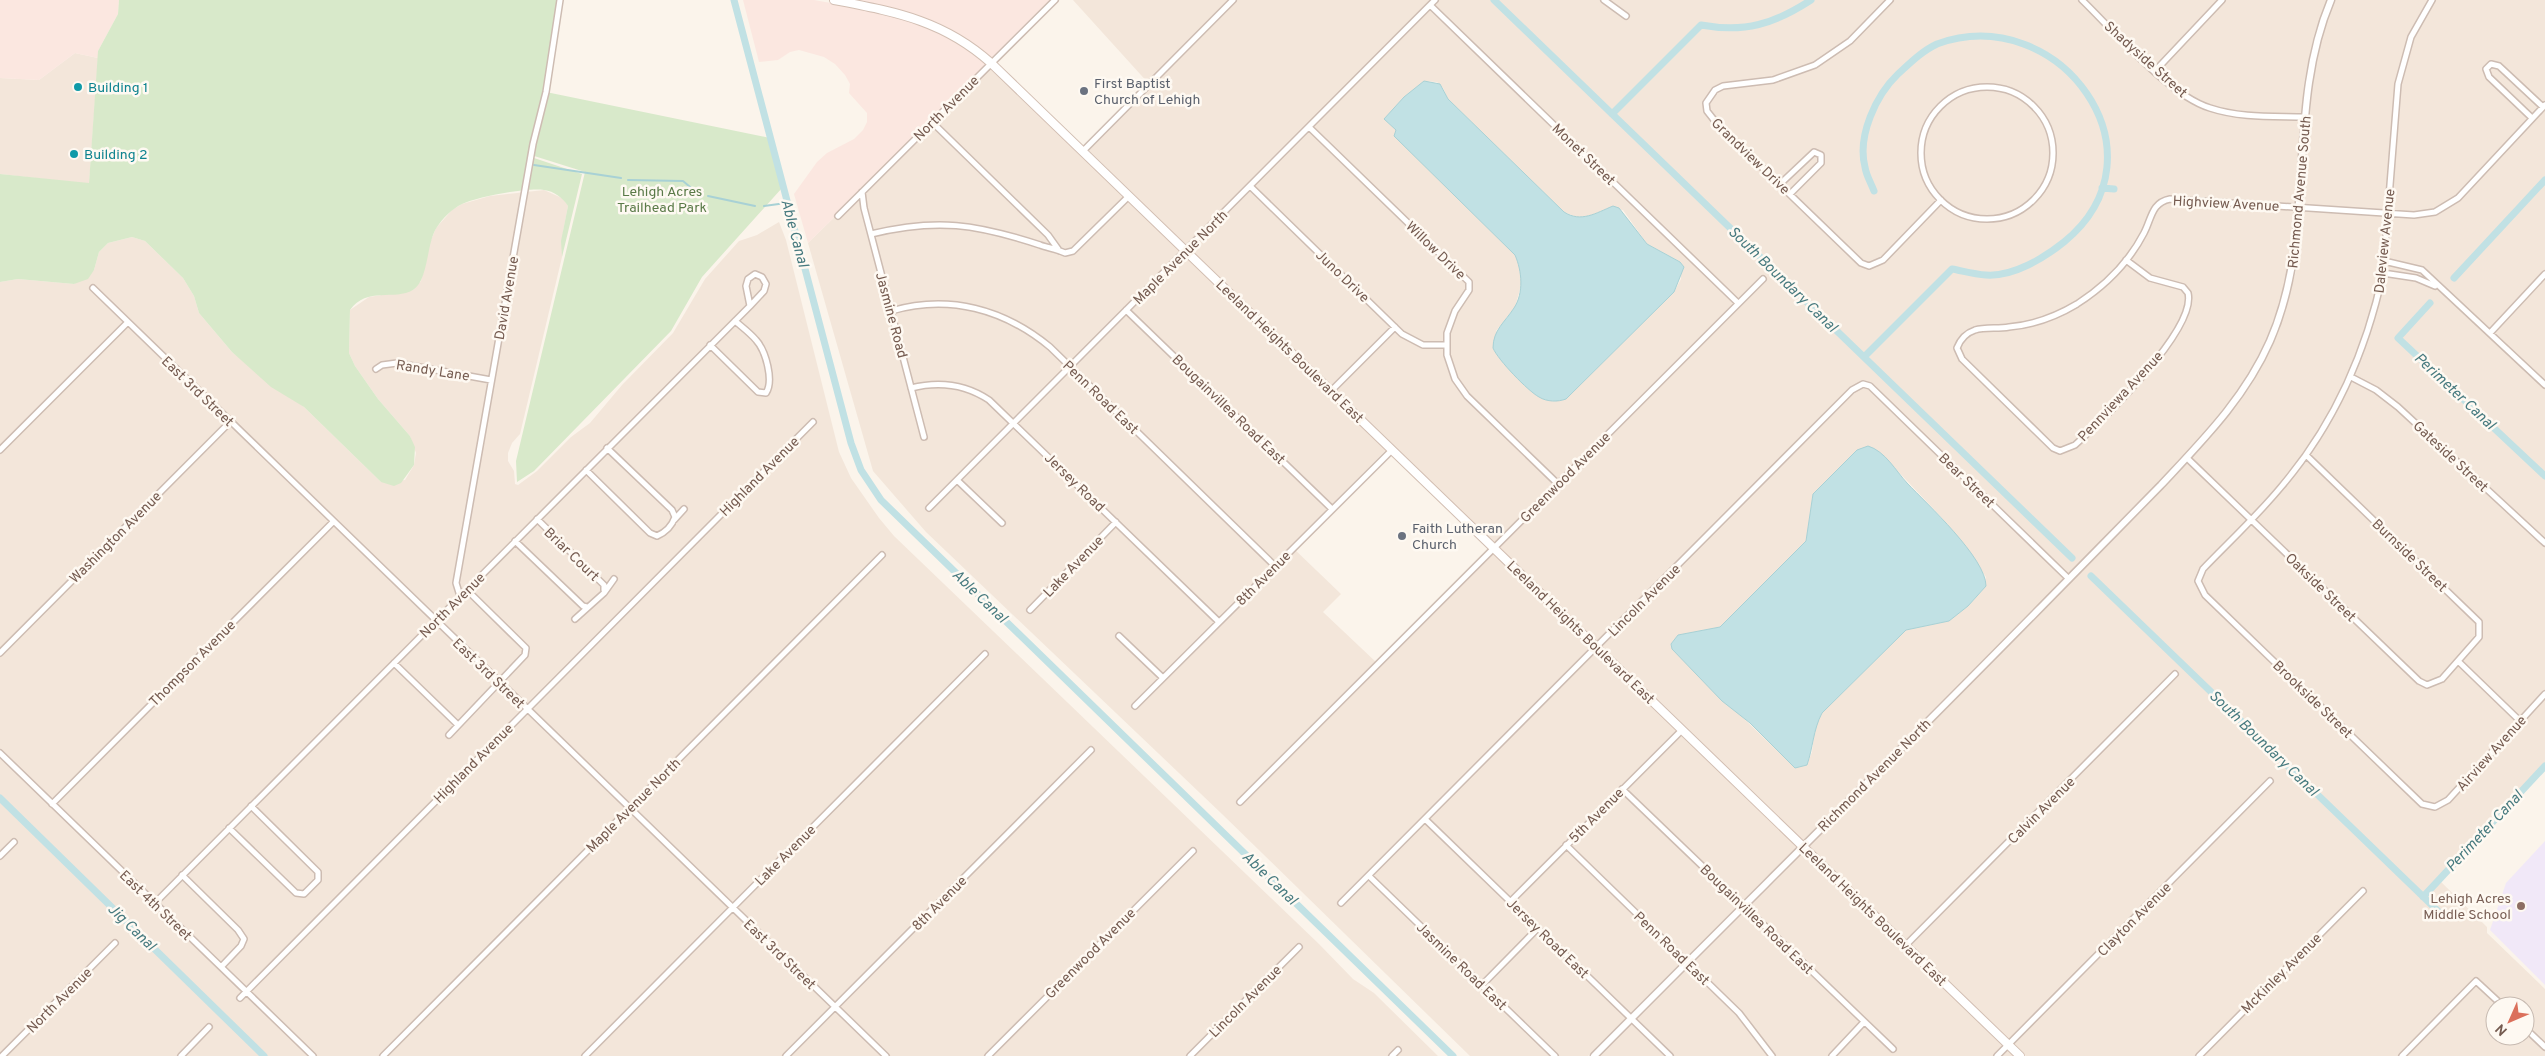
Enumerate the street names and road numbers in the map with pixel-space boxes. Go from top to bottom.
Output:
street label: Shadyside Street [2100,18,2190,102]
street label: North Avenue [911,73,983,145]
street label: Grandview Drive [1707,115,1793,199]
street label: Richmond Avenue South [2285,115,2316,269]
street label: Monet Street [1548,121,1618,190]
street label: Daleview Avenue [2372,188,2399,294]
street label: Highview Avenue [2172,193,2280,216]
street label: Maple Avenue North [1130,207,1232,309]
street label: Willow Drive [1401,218,1468,284]
street label: Juno Drive [1312,247,1372,307]
street label: David Avenue [492,255,523,341]
street label: Jasmine Road [871,271,910,360]
street label: Leeland Heights Boulevard East [1211,277,1366,427]
street label: Pennviewa Avenue [2075,348,2167,446]
street label: Bougainvillea Road East [1168,352,1288,469]
street label: East 3rd Street [157,353,237,431]
street label: Randy Lane [395,357,471,386]
street label: Penn Road East [1058,358,1141,439]
street label: Gateside Street [2409,418,2491,496]
street label: Greenwood Avenue [1517,429,1615,527]
street label: Highland Avenue [717,434,803,520]
street label: Jersey Road [1040,450,1108,516]
street label: Bear Street [1934,450,1998,512]
street label: Washington Avenue [67,489,166,588]
street label: Burnside Street [2368,516,2450,596]
street label: Briar Court [540,525,602,586]
street label: Lake Avenue [1040,533,1108,601]
street label: 8th Avenue [1233,548,1295,610]
street label: Oakside Street [2281,550,2359,626]
street label: Leeland Heights Boulevard East [1502,558,1657,708]
street label: Lincoln Avenue [1605,561,1685,641]
street label: North Avenue [417,570,489,642]
street label: Thompson Avenue [146,617,240,711]
street label: East 3rd Street [448,635,528,713]
street label: Brookside Street [2268,658,2356,743]
street label: Airview Avenue [2454,713,2531,795]
street label: Richmond Avenue North [1815,716,1935,836]
street label: Highland Avenue [431,721,517,807]
street label: Maple Avenue North [583,755,685,857]
street label: Calvin Avenue [2005,774,2079,848]
street label: 5th Avenue [1566,785,1628,847]
street label: Lake Avenue [752,822,820,890]
street label: Leeland Heights Boulevard East [1794,840,1949,990]
street label: Bougainvillea Road East [1696,862,1816,979]
street label: East 4th Street [115,867,195,945]
street label: 8th Avenue [909,873,971,935]
street label: Clayton Avenue [2094,879,2176,961]
street label: Jersey Road East [1502,895,1592,983]
street label: Greenwood Avenue [1042,905,1140,1003]
street label: Penn Road East [1629,909,1712,990]
street label: East 3rd Street [739,916,819,994]
street label: Jasmine Road East [1412,920,1510,1015]
street label: McKinley Avenue [2238,930,2326,1018]
street label: Lincoln Avenue [1206,962,1286,1042]
street label: North Avenue [24,965,96,1037]

